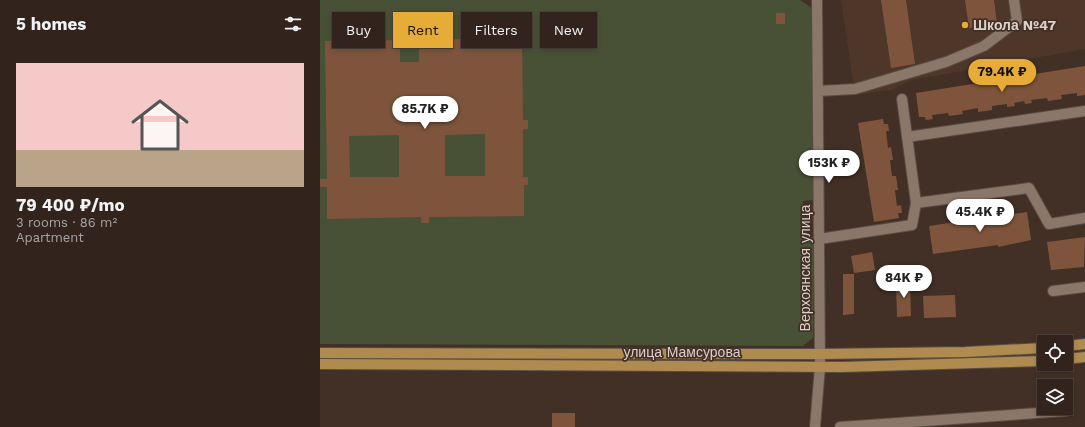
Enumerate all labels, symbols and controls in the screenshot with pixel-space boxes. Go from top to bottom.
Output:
chip: Buy [332,12,385,48]
chip: Rent [393,12,453,48]
chip: Filters [461,12,532,48]
chip: New [540,12,597,48]
icon: filters [282,13,304,35]
text: 5 homes [16,14,86,34]
place label: Школа №47 [973,17,1056,33]
marker: Школа №47 [960,20,970,30]
pin: 79.4K ₽ [965,59,1039,93]
text: 79.4K ₽ [977,64,1027,79]
icon: home [124,89,196,161]
pin: 85.7K ₽ [388,96,462,130]
text: 85.7K ₽ [401,101,449,116]
pin: 153K ₽ [796,150,862,184]
text: 153K ₽ [808,155,850,170]
text: 79 400 ₽/mo [16,195,125,215]
pin: 45.4K ₽ [943,199,1017,233]
street label: Верхоянская улица [797,204,813,331]
text: 45.4K ₽ [955,204,1005,219]
text: 3 rooms · 86 m² [16,215,117,230]
text: Apartment [16,230,84,245]
pin: 84K ₽ [876,265,932,299]
text: 84K ₽ [885,270,923,285]
map controls [1037,335,1073,415]
button: locate [1037,335,1073,371]
street label: улица Мамсурова [624,344,741,360]
button: layers [1037,379,1073,415]

